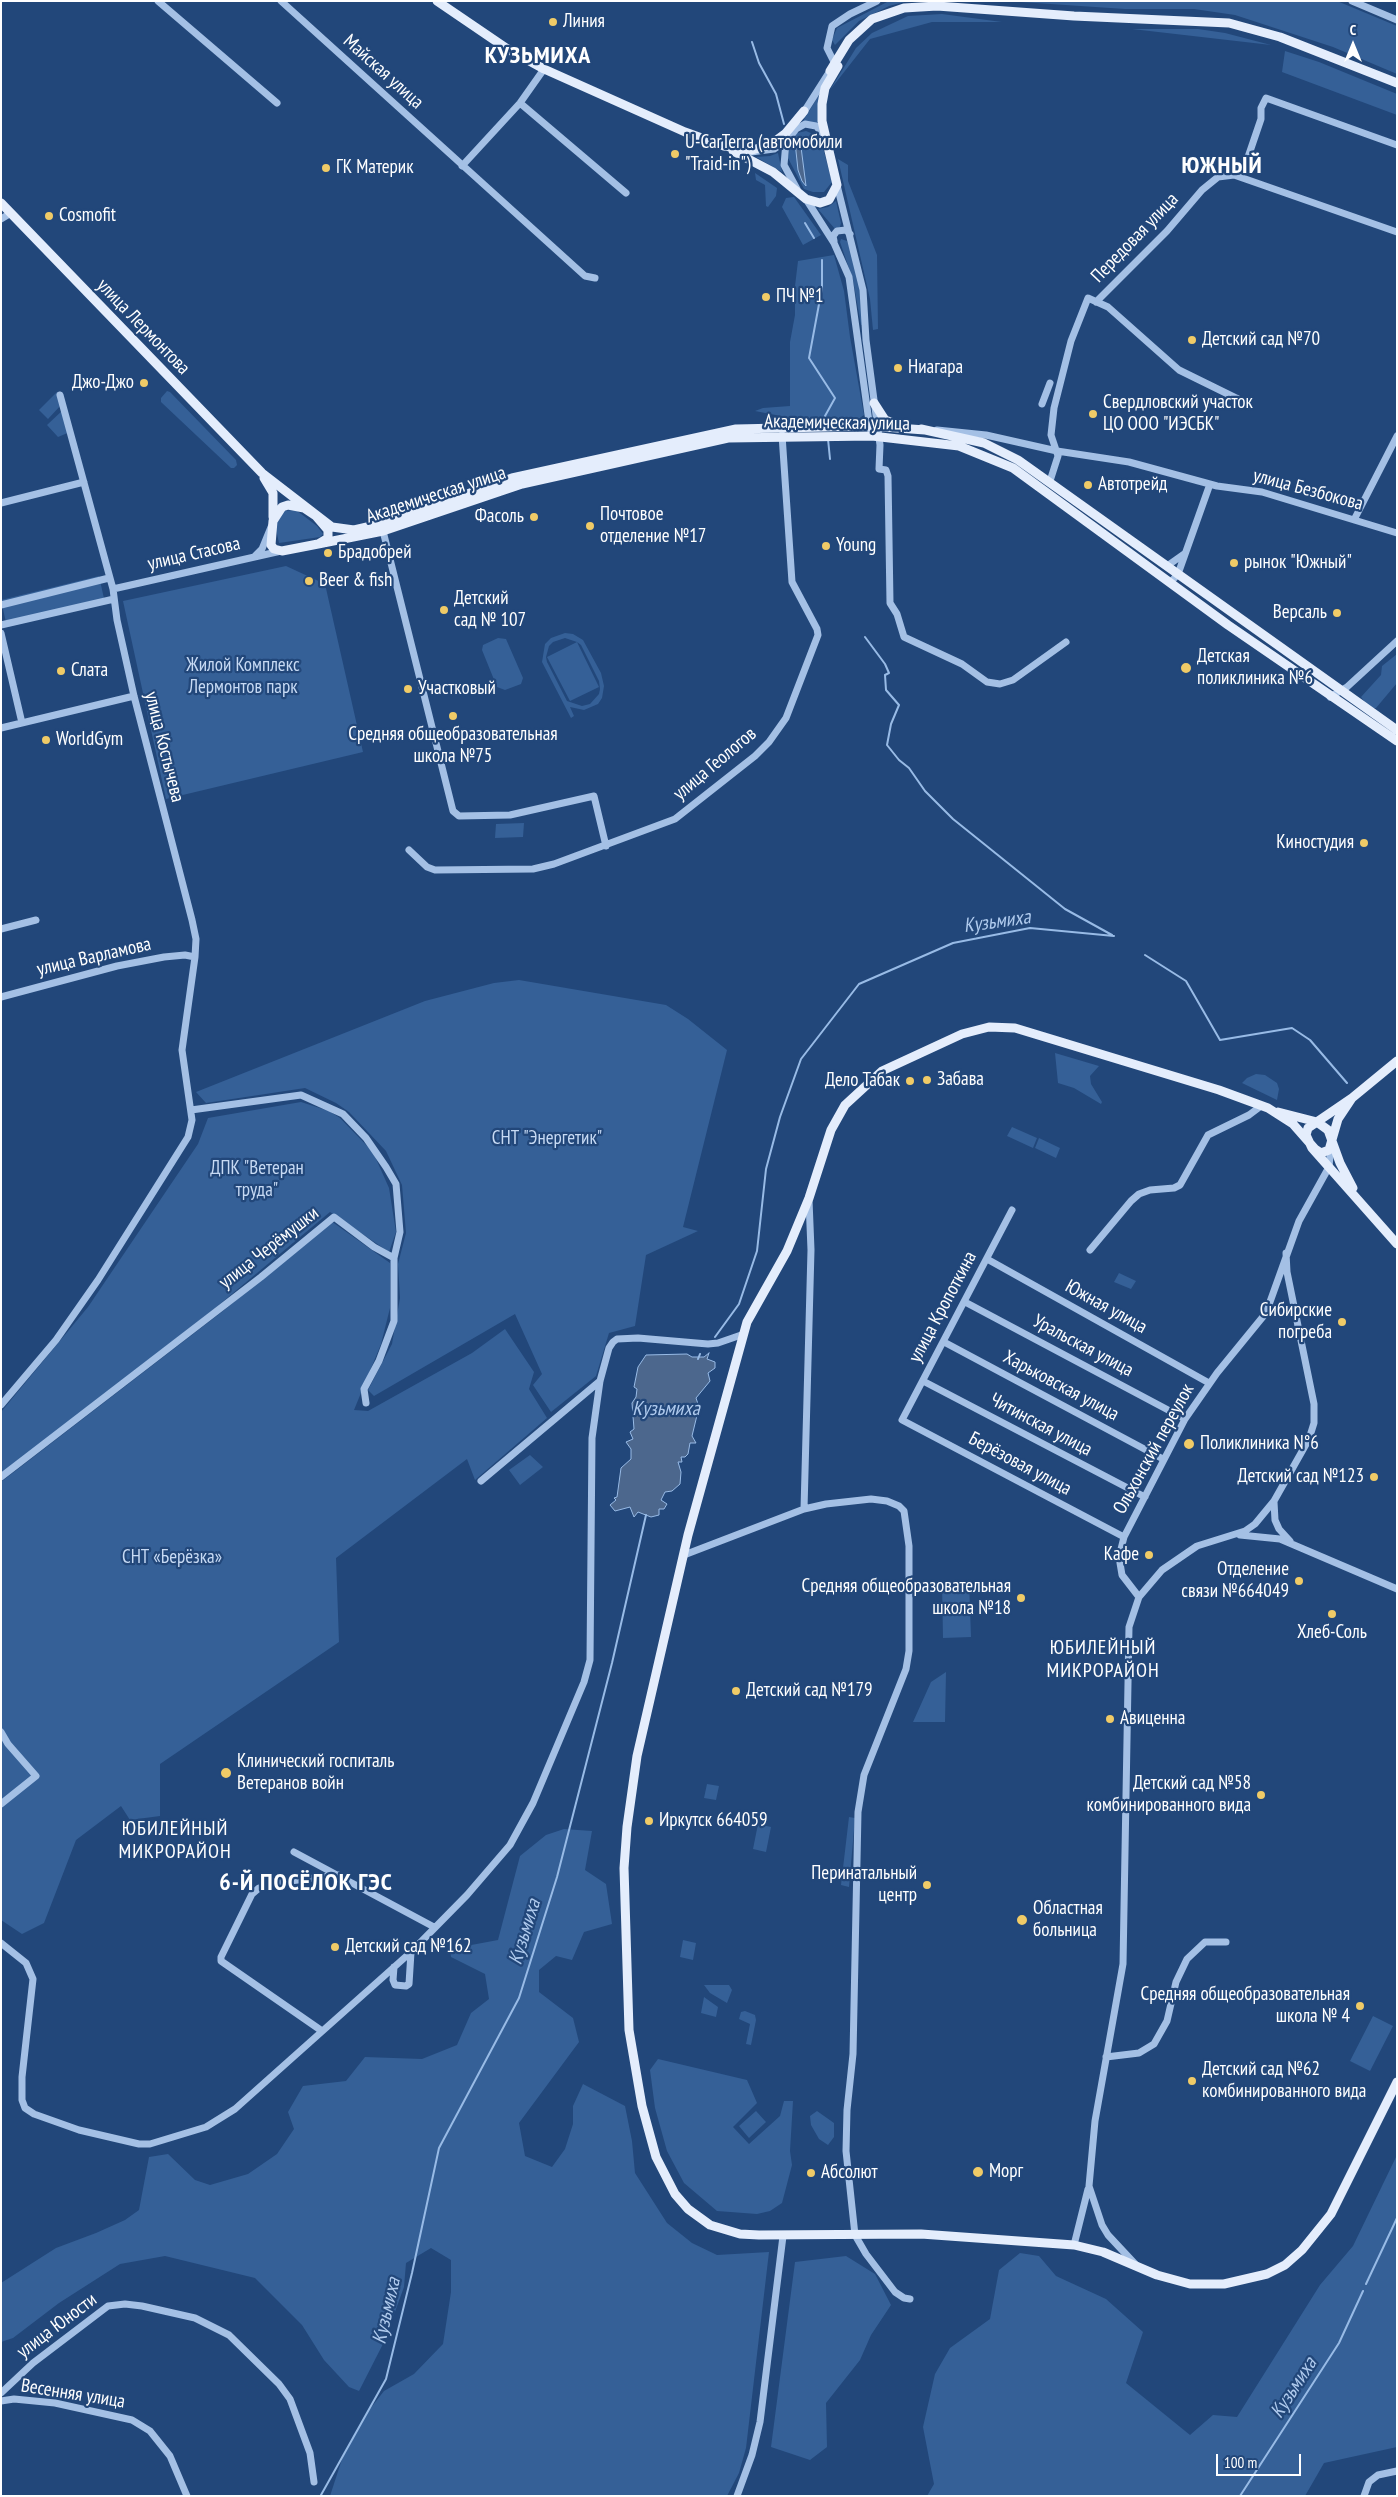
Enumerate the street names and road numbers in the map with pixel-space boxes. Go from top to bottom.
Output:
street label: Майская улица [338,30,428,114]
street label: Передовая улица [1087,188,1183,288]
street label: улица Лермонтова [92,274,194,380]
street label: Академическая улица [764,410,910,436]
street label: Академическая улица [363,462,509,528]
street label: улица Безбокова [1250,464,1366,516]
street label: улица Стасова [145,532,243,576]
street label: улица Костычева [139,689,189,805]
street label: улица Геологов [669,723,761,805]
street label: улица Варламова [35,933,153,981]
street label: улица Черёмушки [215,1202,323,1294]
street label: улица Кропоткина [904,1248,982,1366]
street label: Южная улица [1061,1275,1151,1339]
street label: Уральская улица [1029,1310,1137,1382]
street label: Харьковская улица [999,1346,1123,1426]
street label: Ольхонский переулок [1109,1380,1199,1518]
street label: Читинская улица [986,1389,1096,1461]
street label: Берёзовая улица [965,1427,1075,1501]
street label: улица Юности [13,2289,101,2363]
street label: Весенняя улица [19,2375,127,2413]

